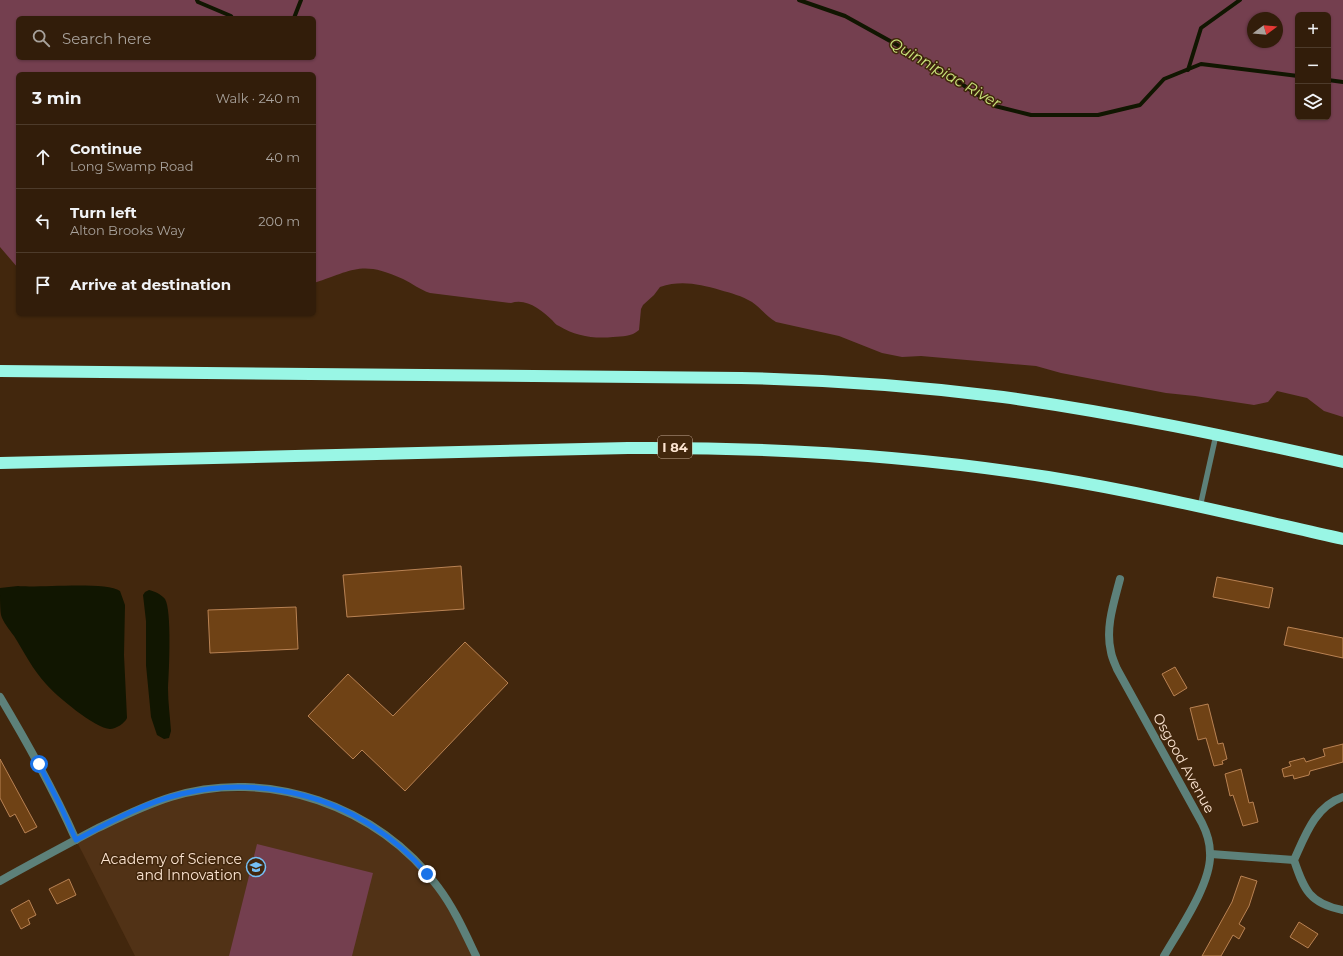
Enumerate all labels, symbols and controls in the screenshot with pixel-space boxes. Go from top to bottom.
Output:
north arrow [1247,12,1283,48]
map controls [1295,12,1331,120]
button: + [1295,12,1331,48]
search box [16,16,316,60]
icon: search [30,27,52,49]
text: Search here [62,29,151,48]
water label: Quinnipiac River [886,33,1005,113]
button: − [1295,48,1331,84]
button: layers [1295,84,1331,120]
text: 3 min [32,88,82,108]
text: Walk · 240 m [216,90,300,106]
text: Continue [70,139,142,158]
icon: ahead [32,146,54,168]
text: 40 m [266,149,300,165]
text: Long Swamp Road [70,158,194,174]
text: Turn left [70,203,137,222]
icon: left [32,210,54,232]
text: 200 m [258,213,300,229]
text: Alton Brooks Way [70,222,185,238]
icon: arrive [32,274,54,296]
text: Arrive at destination [70,275,231,294]
road number: I 84 [658,436,692,458]
street label: Osgood Avenue [1149,710,1219,816]
route start [30,755,48,773]
place label: Academy of Science and Innovation [101,850,242,884]
school or university icon: Academy of Science and Innovation [245,856,267,878]
route end [418,865,436,883]

